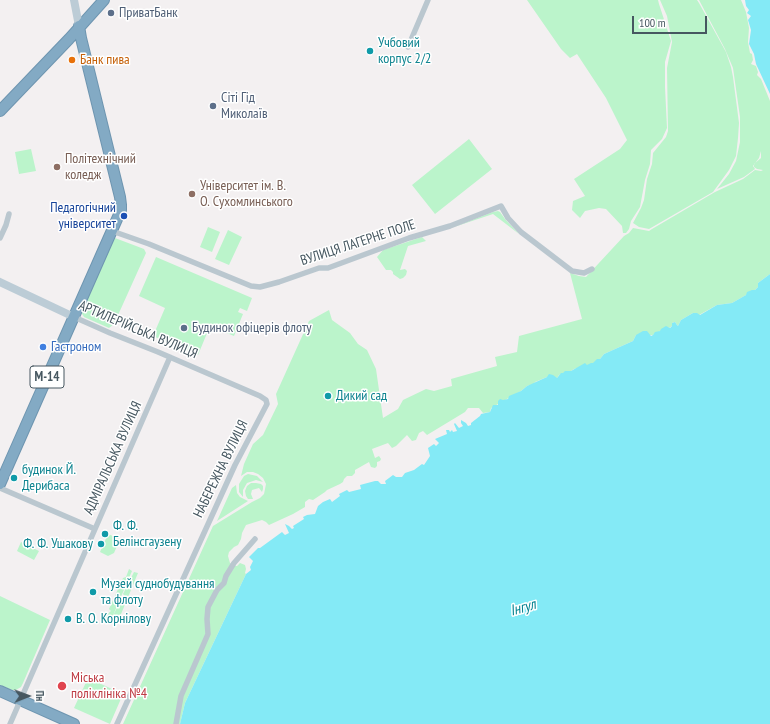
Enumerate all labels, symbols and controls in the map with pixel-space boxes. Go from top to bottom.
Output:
place label: ПриватБанк [119,5,178,21]
marker: ПриватБанк [106,8,116,18]
scale bar [634,8,709,34]
text: 100 m [639,15,666,30]
place label: Учбовий корпус 2/2 [378,35,431,68]
marker: Учбовий корпус 2/2 [365,46,375,56]
place label: Банк пива [80,52,130,68]
marker: Банк пива [67,55,77,65]
place label: Сіті Гід Миколаїв [221,90,268,122]
marker: Сіті Гід Миколаїв [208,101,218,111]
place label: Політехнічний коледж [65,151,136,184]
marker: Політехнічний коледж [52,162,62,172]
place label: Університет ім. В. О. Сухомлинського [200,178,293,210]
marker: Університет ім. В. О. Сухомлинського [187,189,197,199]
place label: Педагогічний університет [50,200,116,232]
marker: Педагогічний університет [119,211,129,221]
street label: ВУЛИЦЯ ЛАГЕРНЕ ПОЛЕ [298,216,418,270]
street label: АРТИЛЕРІЙСЬКА ВУЛИЦЯ [76,297,200,363]
place label: Будинок офіцерів флоту [192,320,312,336]
marker: Будинок офіцерів флоту [179,323,189,333]
place label: Гастроном [51,339,101,355]
marker: Гастроном [38,342,48,352]
road number: М-14 [30,366,64,388]
place label: Дикий сад [336,388,387,404]
marker: Дикий сад [323,391,333,401]
street label: АДМІРАЛЬСЬКА ВУЛИЦЯ [80,399,146,517]
street label: НАБЕРЕЖНА ВУЛИЦЯ [190,417,252,521]
place label: будинок Й. Дерибаса [22,462,76,494]
marker: будинок Й. Дерибаса [9,473,19,483]
place label: Ф. Ф. Белінсгаузену [113,518,182,550]
marker: Ф. Ф. Белінсгаузену [100,529,110,539]
place label: Ф. Ф. Ушакову [23,536,93,552]
marker: Ф. Ф. Ушакову [96,539,106,549]
place label: Музей суднобудування та флоту [101,576,214,608]
marker: Музей суднобудування та флоту [88,587,98,597]
water label: Інгул [508,596,538,620]
place label: В. О. Корнілову [76,611,151,627]
marker: В. О. Корнілову [63,614,73,624]
place label: Міська поліклініка №4 [71,670,147,702]
north arrow [8,676,48,716]
marker: Міська поліклініка №4 [56,680,68,692]
text: Пн [33,690,47,701]

